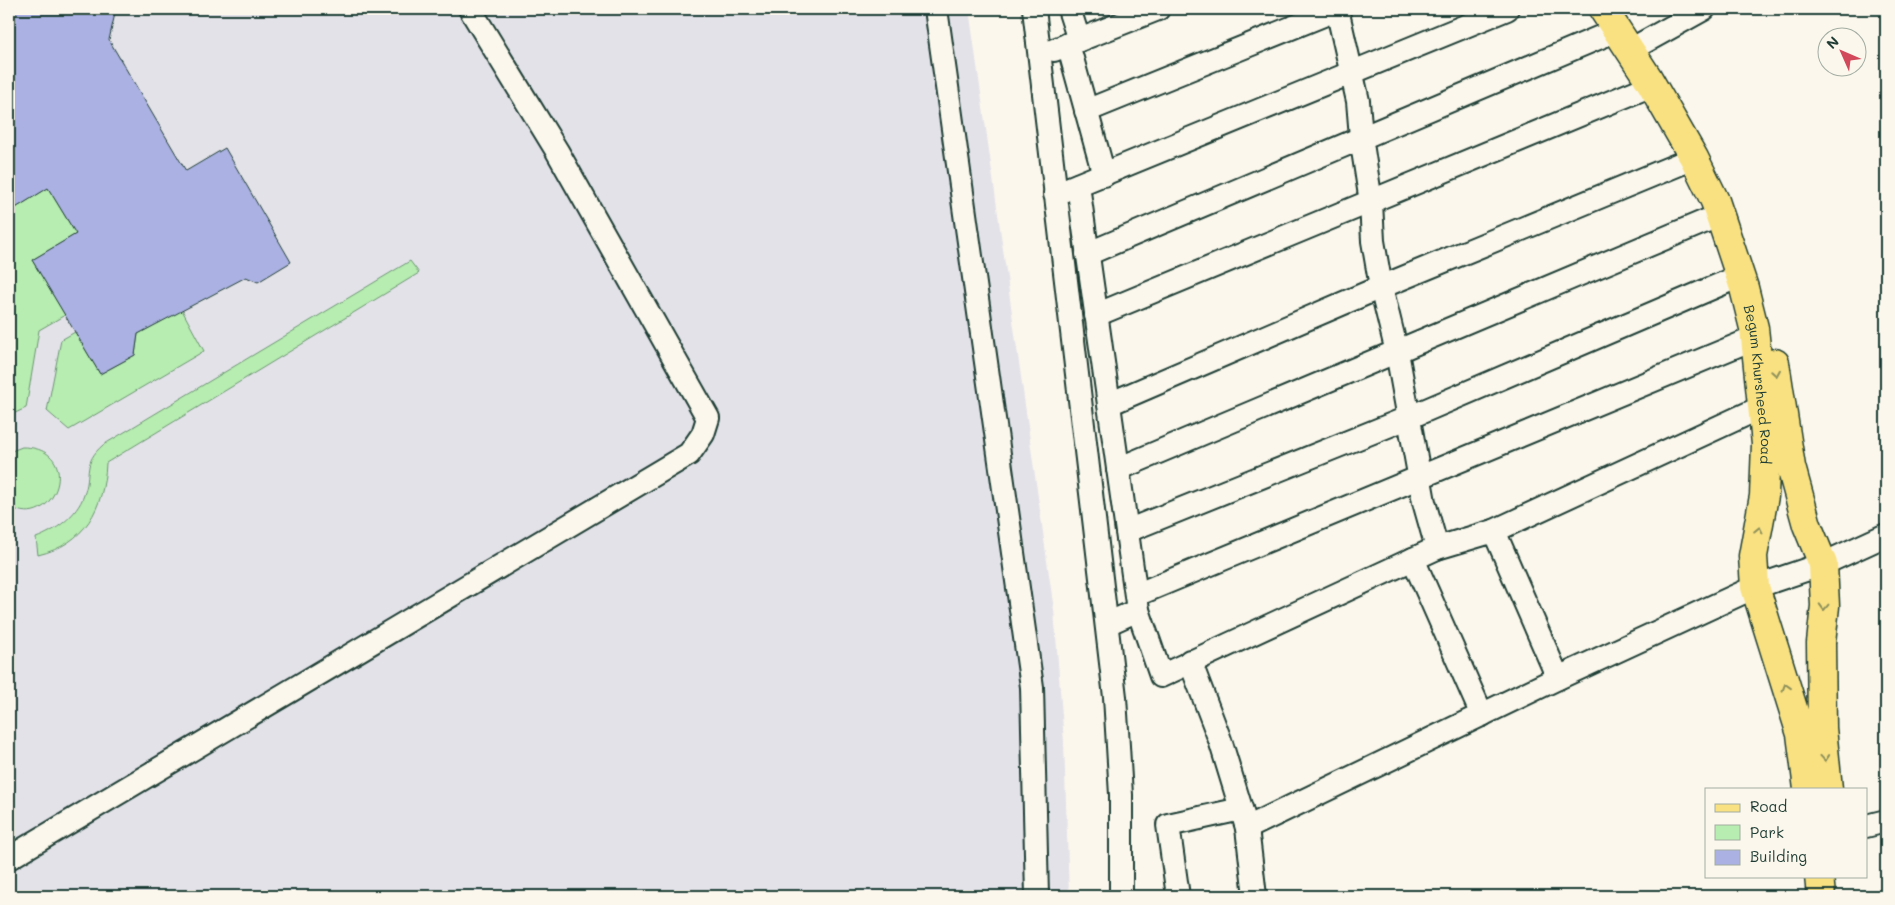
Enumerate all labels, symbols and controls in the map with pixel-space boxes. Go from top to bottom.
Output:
north arrow [1818,28,1868,78]
text: N [1822,32,1843,53]
street label: Begum Khursheed Road [1740,303,1776,465]
one-way arrow [1771,369,1781,377]
one-way arrow [1753,526,1763,535]
one-way arrow [1819,604,1829,611]
one-way arrow [1782,684,1792,692]
one-way arrow [1819,755,1830,763]
legend [1705,788,1868,878]
text: Road [1750,796,1787,816]
text: Park [1750,822,1784,842]
text: Building [1750,846,1807,866]

